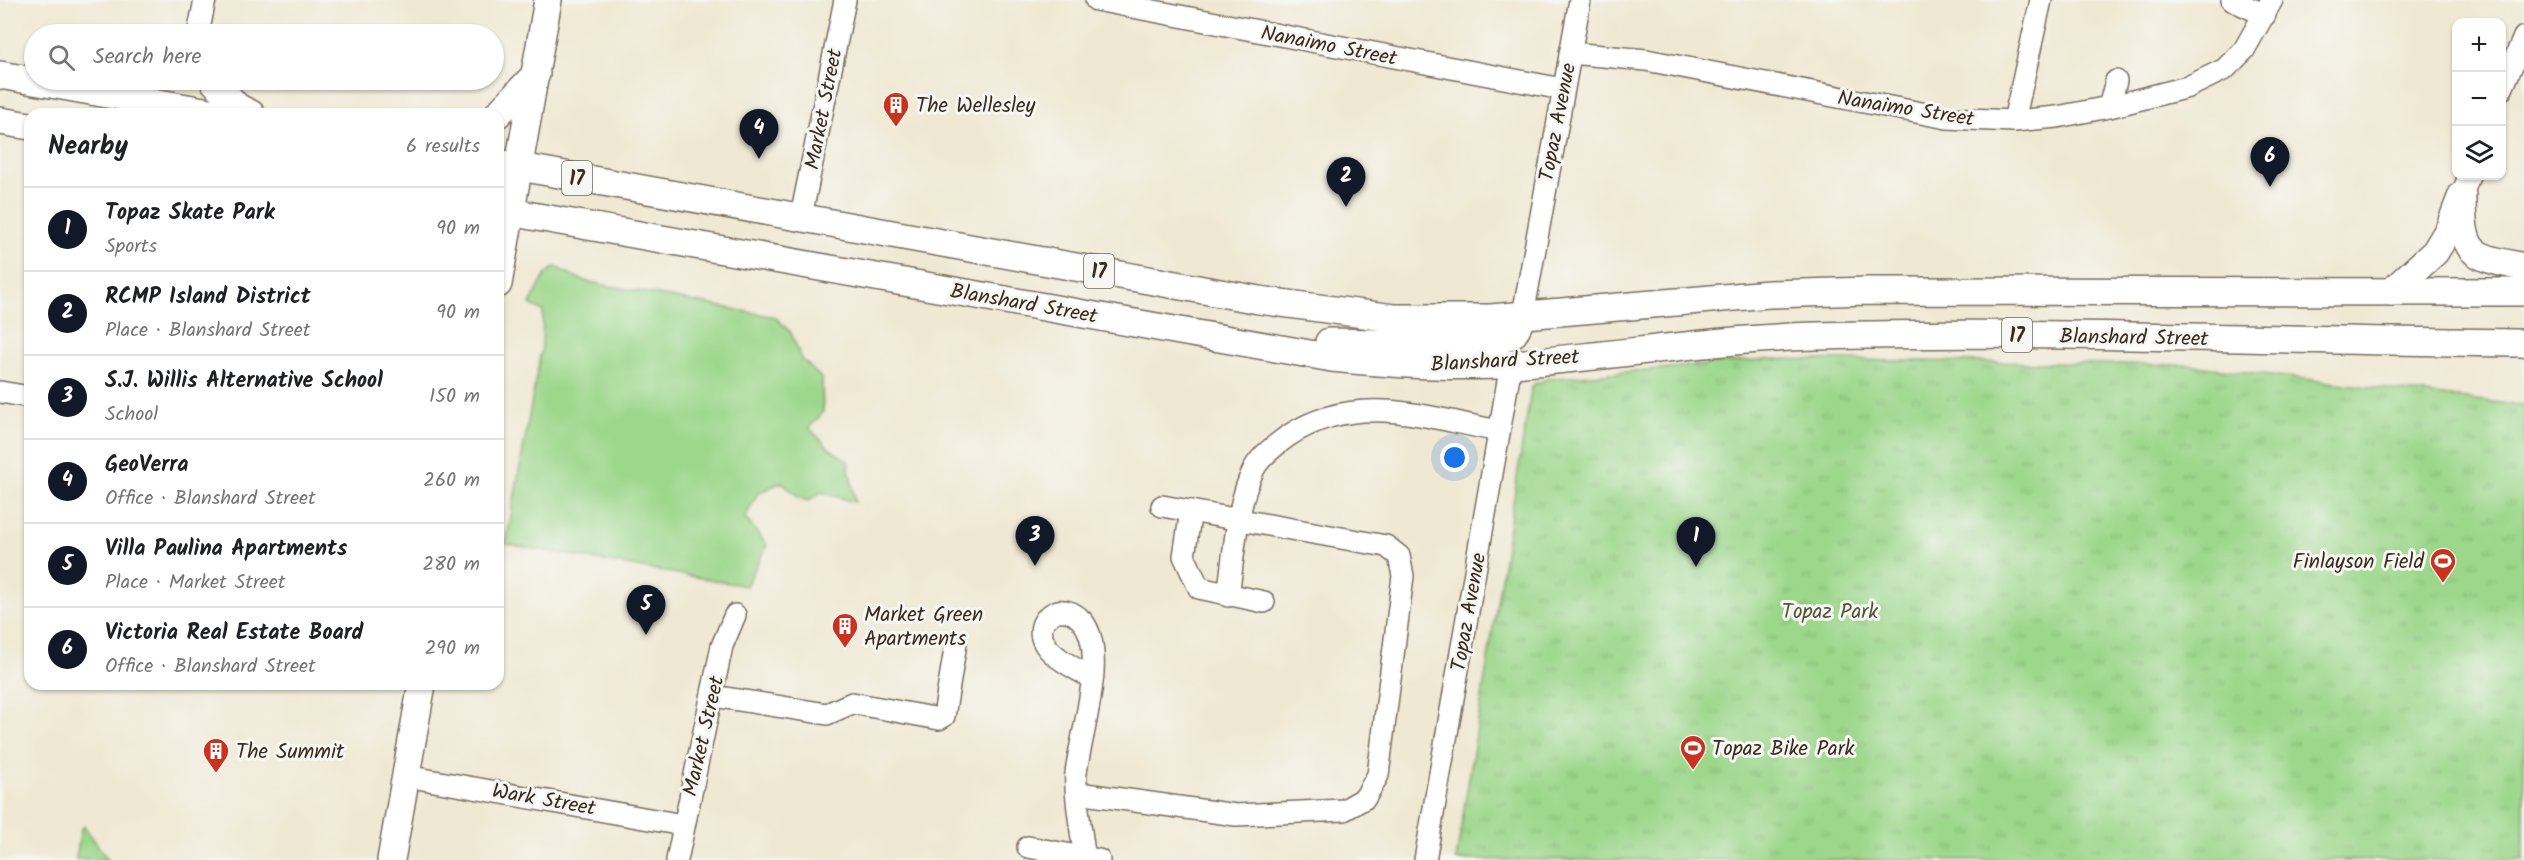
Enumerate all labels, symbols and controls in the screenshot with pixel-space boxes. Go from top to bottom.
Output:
street label: Nanaimo Street [1258,17,1400,76]
map controls [2452,18,2506,180]
button: + [2452,18,2506,72]
search box [24,24,504,90]
text: Search here [93,40,201,75]
icon: search [45,41,78,74]
street label: Market Street [797,45,853,173]
street label: Topaz Avenue [1531,60,1586,184]
button: − [2452,72,2506,126]
street label: Nanaimo Street [1835,82,1977,137]
building icon: The Wellesley [881,90,911,128]
place label: The Wellesley [916,90,1036,123]
pin: 4 [740,110,778,159]
text: Nearby [48,126,128,168]
button: layers [2452,126,2506,180]
text: 6 results [406,131,480,163]
pin: 6 [2250,138,2290,187]
pin: 2 [1326,158,1366,207]
road number: 17 [562,161,592,195]
text: Topaz Skate Park [105,196,275,231]
text: 1 [64,213,71,245]
text: 90 m [436,213,480,245]
text: Sports [105,231,157,263]
road number: 17 [1084,254,1114,288]
street label: Blanshard Street [948,275,1101,334]
text: RCMP Island District [105,280,311,315]
text: 2 [62,297,73,329]
text: 90 m [436,297,480,329]
text: Place · Blanshard Street [105,315,310,347]
road number: 17 [2002,318,2032,352]
street label: Blanshard Street [2059,321,2209,356]
street label: Blanshard Street [1430,341,1581,382]
text: S.J. Willis Alternative School [105,364,383,399]
text: 3 [62,381,73,413]
text: 150 m [429,381,480,413]
text: School [105,399,158,431]
your location [1440,443,1469,472]
text: GeoVerra [105,448,189,483]
text: 4 [62,465,73,497]
text: 260 m [423,465,480,497]
text: Office · Blanshard Street [105,483,316,515]
pin: 3 [1016,516,1054,566]
pin: 1 [1676,518,1716,567]
text: Villa Paulina Apartments [105,532,347,567]
place label: Finlayson Field [2293,546,2425,579]
sports icon: Finlayson Field [2428,546,2458,584]
text: 5 [62,549,73,581]
text: 280 m [422,549,480,581]
street label: Topaz Avenue [1443,550,1496,674]
text: Place · Market Street [105,567,285,599]
pin: 5 [626,586,666,635]
park label: Topaz Park [1782,596,1878,629]
place label: Market Green Apartments [864,599,983,656]
building icon: Market Green Apartments [830,611,860,649]
text: Victoria Real Estate Board [105,616,363,651]
text: 6 [62,633,73,665]
text: 290 m [425,633,480,665]
text: Office · Blanshard Street [105,651,316,683]
street label: Market Street [675,672,735,800]
sports icon: Topaz Bike Park [1678,733,1708,771]
place label: Topaz Bike Park [1712,733,1855,766]
building icon: The Summit [201,736,231,774]
place label: The Summit [236,736,345,769]
street label: Wark Street [489,775,599,826]

